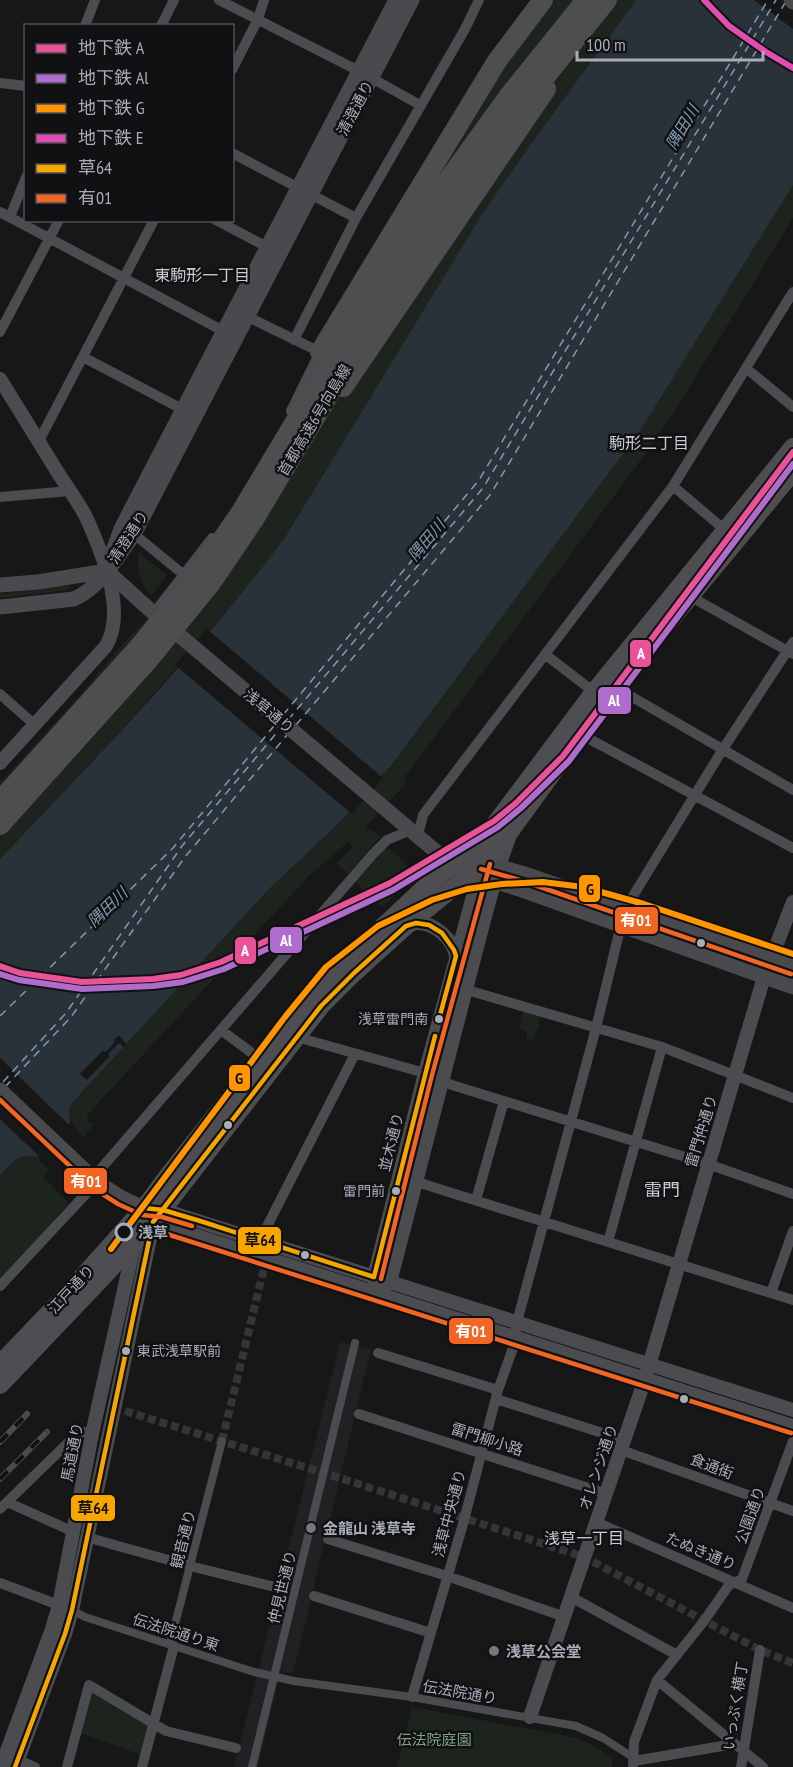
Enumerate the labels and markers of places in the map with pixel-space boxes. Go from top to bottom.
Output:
unlabelled marker [695,937,707,949]
place label: 浅草雷門南 [358,1010,428,1028]
marker: 浅草雷門南 [433,1013,445,1025]
unlabelled marker [222,1119,234,1131]
place label: 雷門前 [343,1182,385,1200]
marker: 雷門前 [390,1185,402,1197]
marker: 浅草 [115,1223,133,1241]
place label: 浅草 [138,1223,168,1242]
unlabelled marker [299,1249,311,1261]
place label: 東武浅草駅前 [137,1342,221,1360]
marker: 東武浅草駅前 [120,1345,132,1357]
unlabelled marker [678,1393,690,1405]
place label: 金龍山 浅草寺 [323,1519,416,1538]
marker: 金龍山 浅草寺 [304,1521,318,1535]
place label: 浅草公会堂 [506,1642,581,1661]
marker: 浅草公会堂 [487,1644,501,1658]

